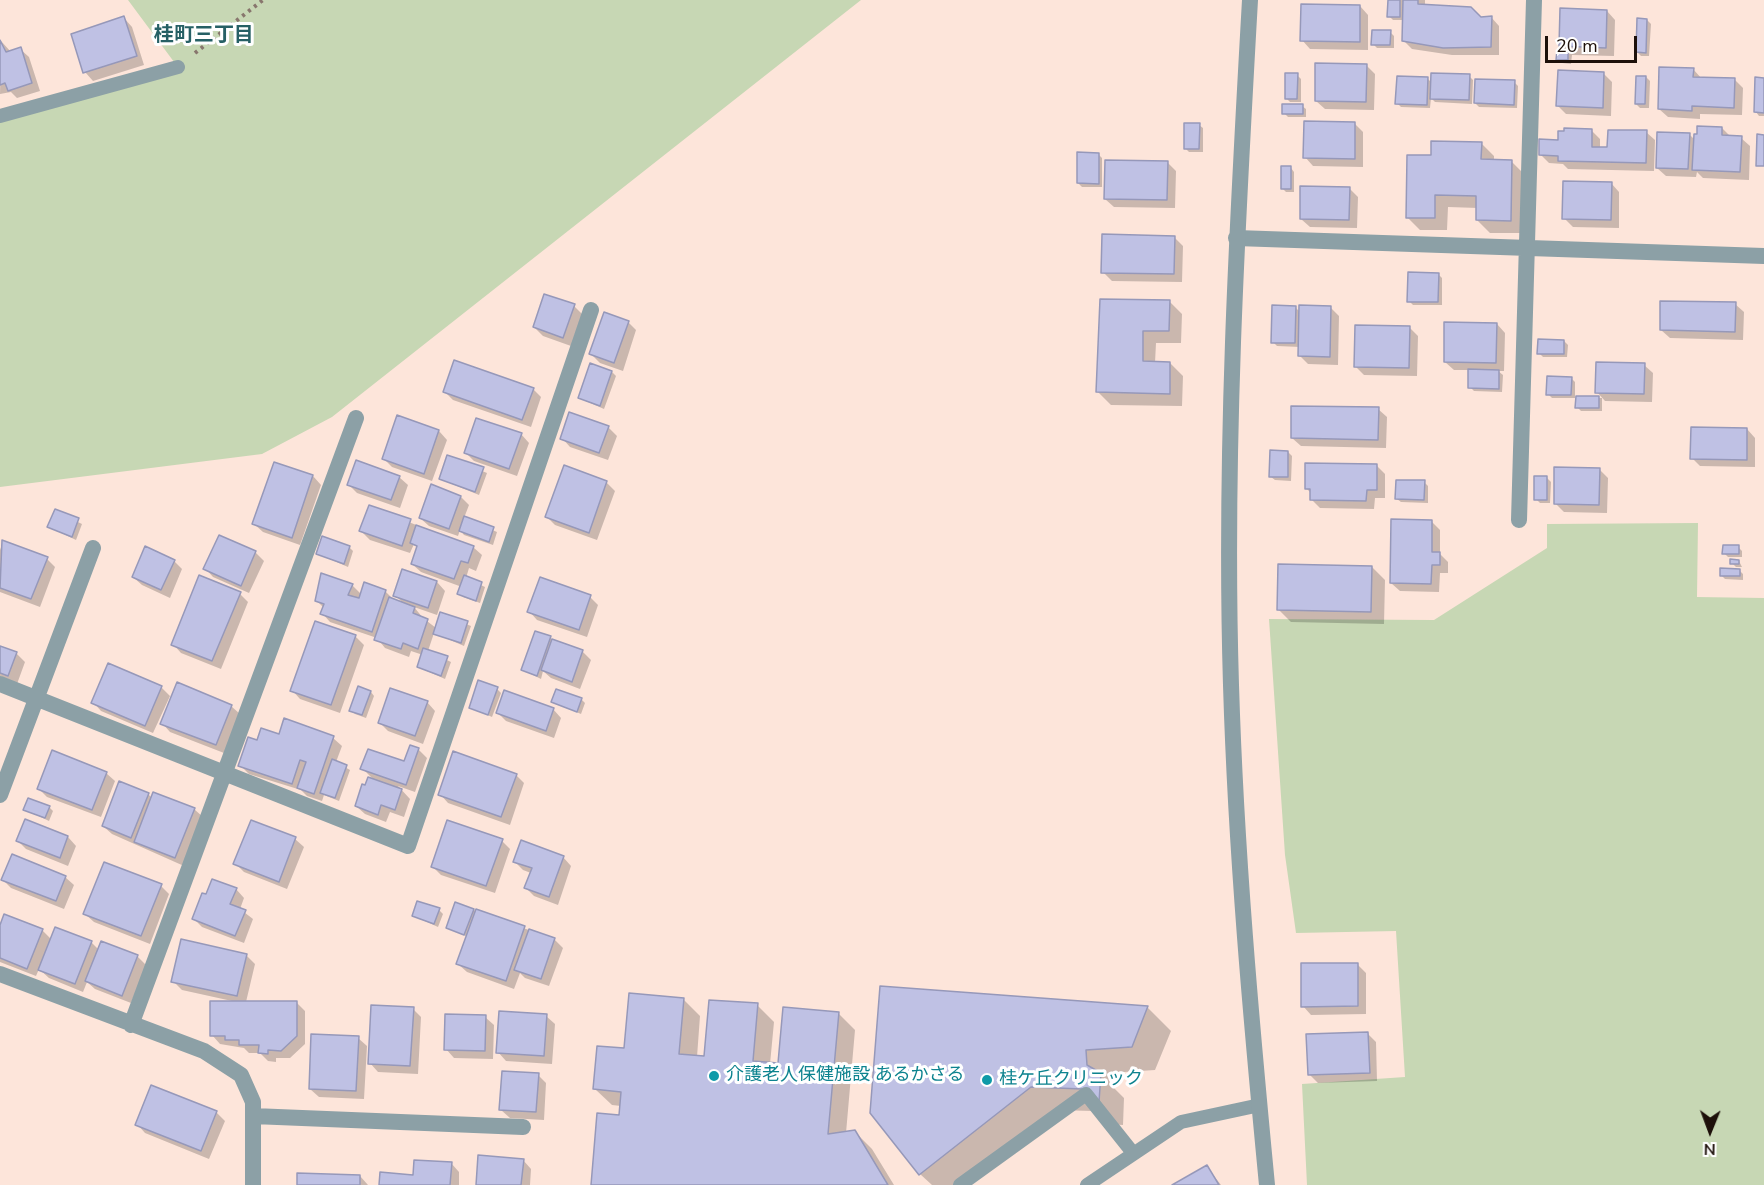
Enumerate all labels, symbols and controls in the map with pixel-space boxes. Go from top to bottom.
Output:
district label: 桂町三丁目 [154,24,254,48]
scale bar [1548,24,1640,62]
text: 20 m [1556,34,1598,58]
place label: 介護老人保健施設 あるかさる [726,1065,965,1087]
marker: 介護老人保健施設 あるかさる [707,1069,721,1083]
place label: 桂ケ丘クリニック [999,1069,1143,1091]
marker: 桂ケ丘クリニック [980,1073,994,1087]
north arrow [1680,1101,1740,1161]
text: N [1704,1138,1716,1160]

